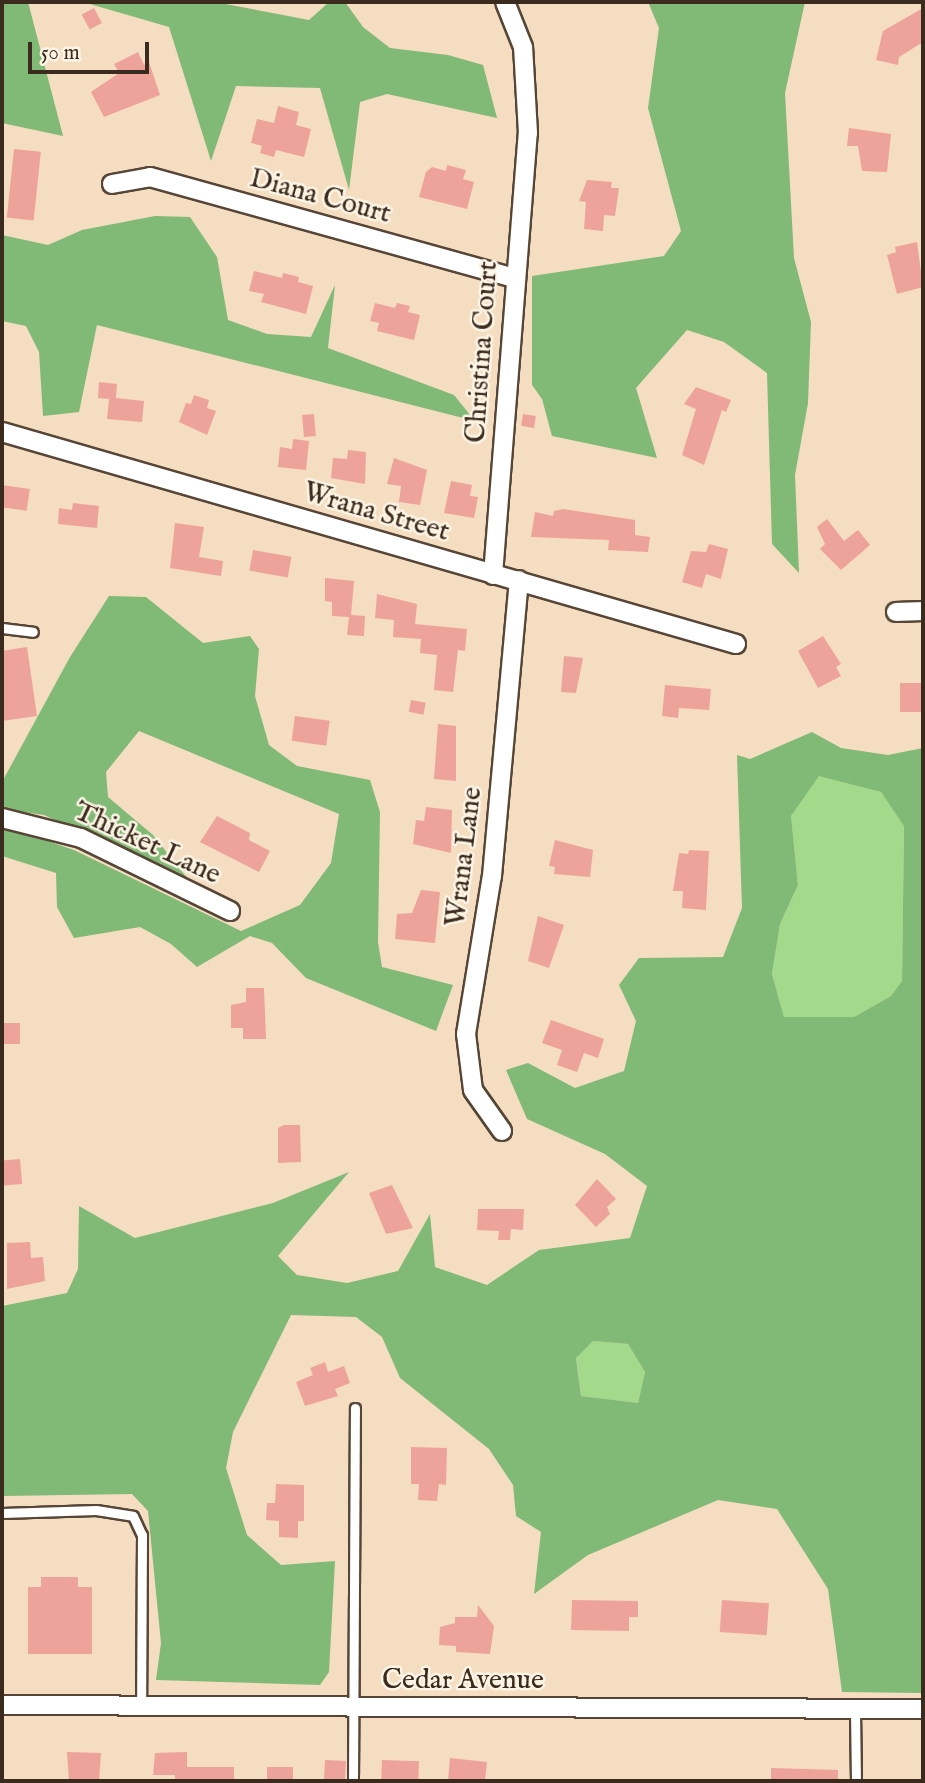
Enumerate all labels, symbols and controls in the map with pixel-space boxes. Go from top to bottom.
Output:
scale bar [32,28,152,72]
text: 50 m [41,40,80,67]
street label: Diana Court [246,162,394,232]
street label: Christina Court [460,260,506,444]
street label: Wrana Street [299,476,453,550]
street label: Wrana Lane [440,785,490,929]
street label: Thicket Lane [68,795,226,893]
street label: Cedar Avenue [382,1664,544,1698]

